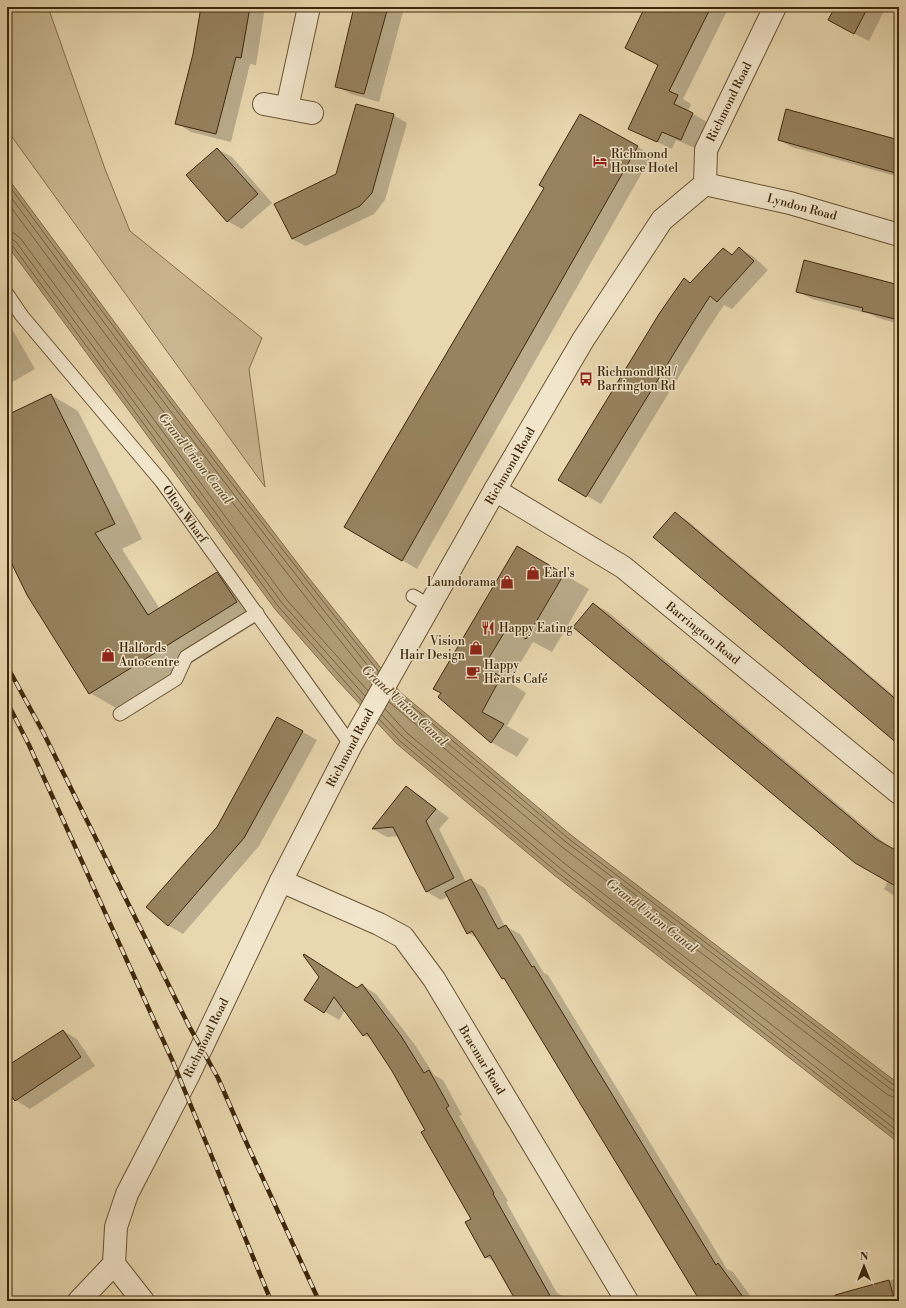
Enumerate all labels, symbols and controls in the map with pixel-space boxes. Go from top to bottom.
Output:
street label: Richmond Road [704,60,755,145]
place label: Richmond House Hotel [611,147,678,176]
hotel icon: Richmond House Hotel [592,153,608,169]
street label: Lyndon Road [765,191,839,224]
place label: Richmond Rd / Barrington Rd [596,365,677,394]
bus stop icon: Richmond Rd / Barrington Rd [578,371,594,387]
water label: Grand Union Canal [155,410,236,508]
street label: Richmond Road [482,425,539,508]
street label: Olton Wharf [159,483,211,546]
shop icon: Earl's [525,565,541,581]
place label: Earl's [544,566,575,581]
shop icon: Laundorama [499,574,515,590]
place label: Laundorama [427,575,497,590]
street label: Barrington Road [662,598,743,668]
restaurant icon: Happy Eating [480,620,496,636]
place label: Happy Eating [499,621,573,636]
place label: Vision Hair Design [400,634,465,663]
shop icon: Vision Hair Design [468,640,484,656]
place label: Halfords Autocentre [118,641,180,670]
shop icon: Halfords Autocentre [100,647,116,663]
place label: Happy Hearts Café [484,658,548,687]
water label: Grand Union Canal [358,662,451,750]
cafe icon: Happy Hearts Café [465,664,481,680]
street label: Richmond Road [323,706,378,790]
water label: Grand Union Canal [602,875,701,957]
street label: Richmond Road [181,996,232,1081]
street label: Braemar Road [455,1022,508,1098]
north arrow [844,1246,884,1286]
text: N [860,1250,869,1264]

